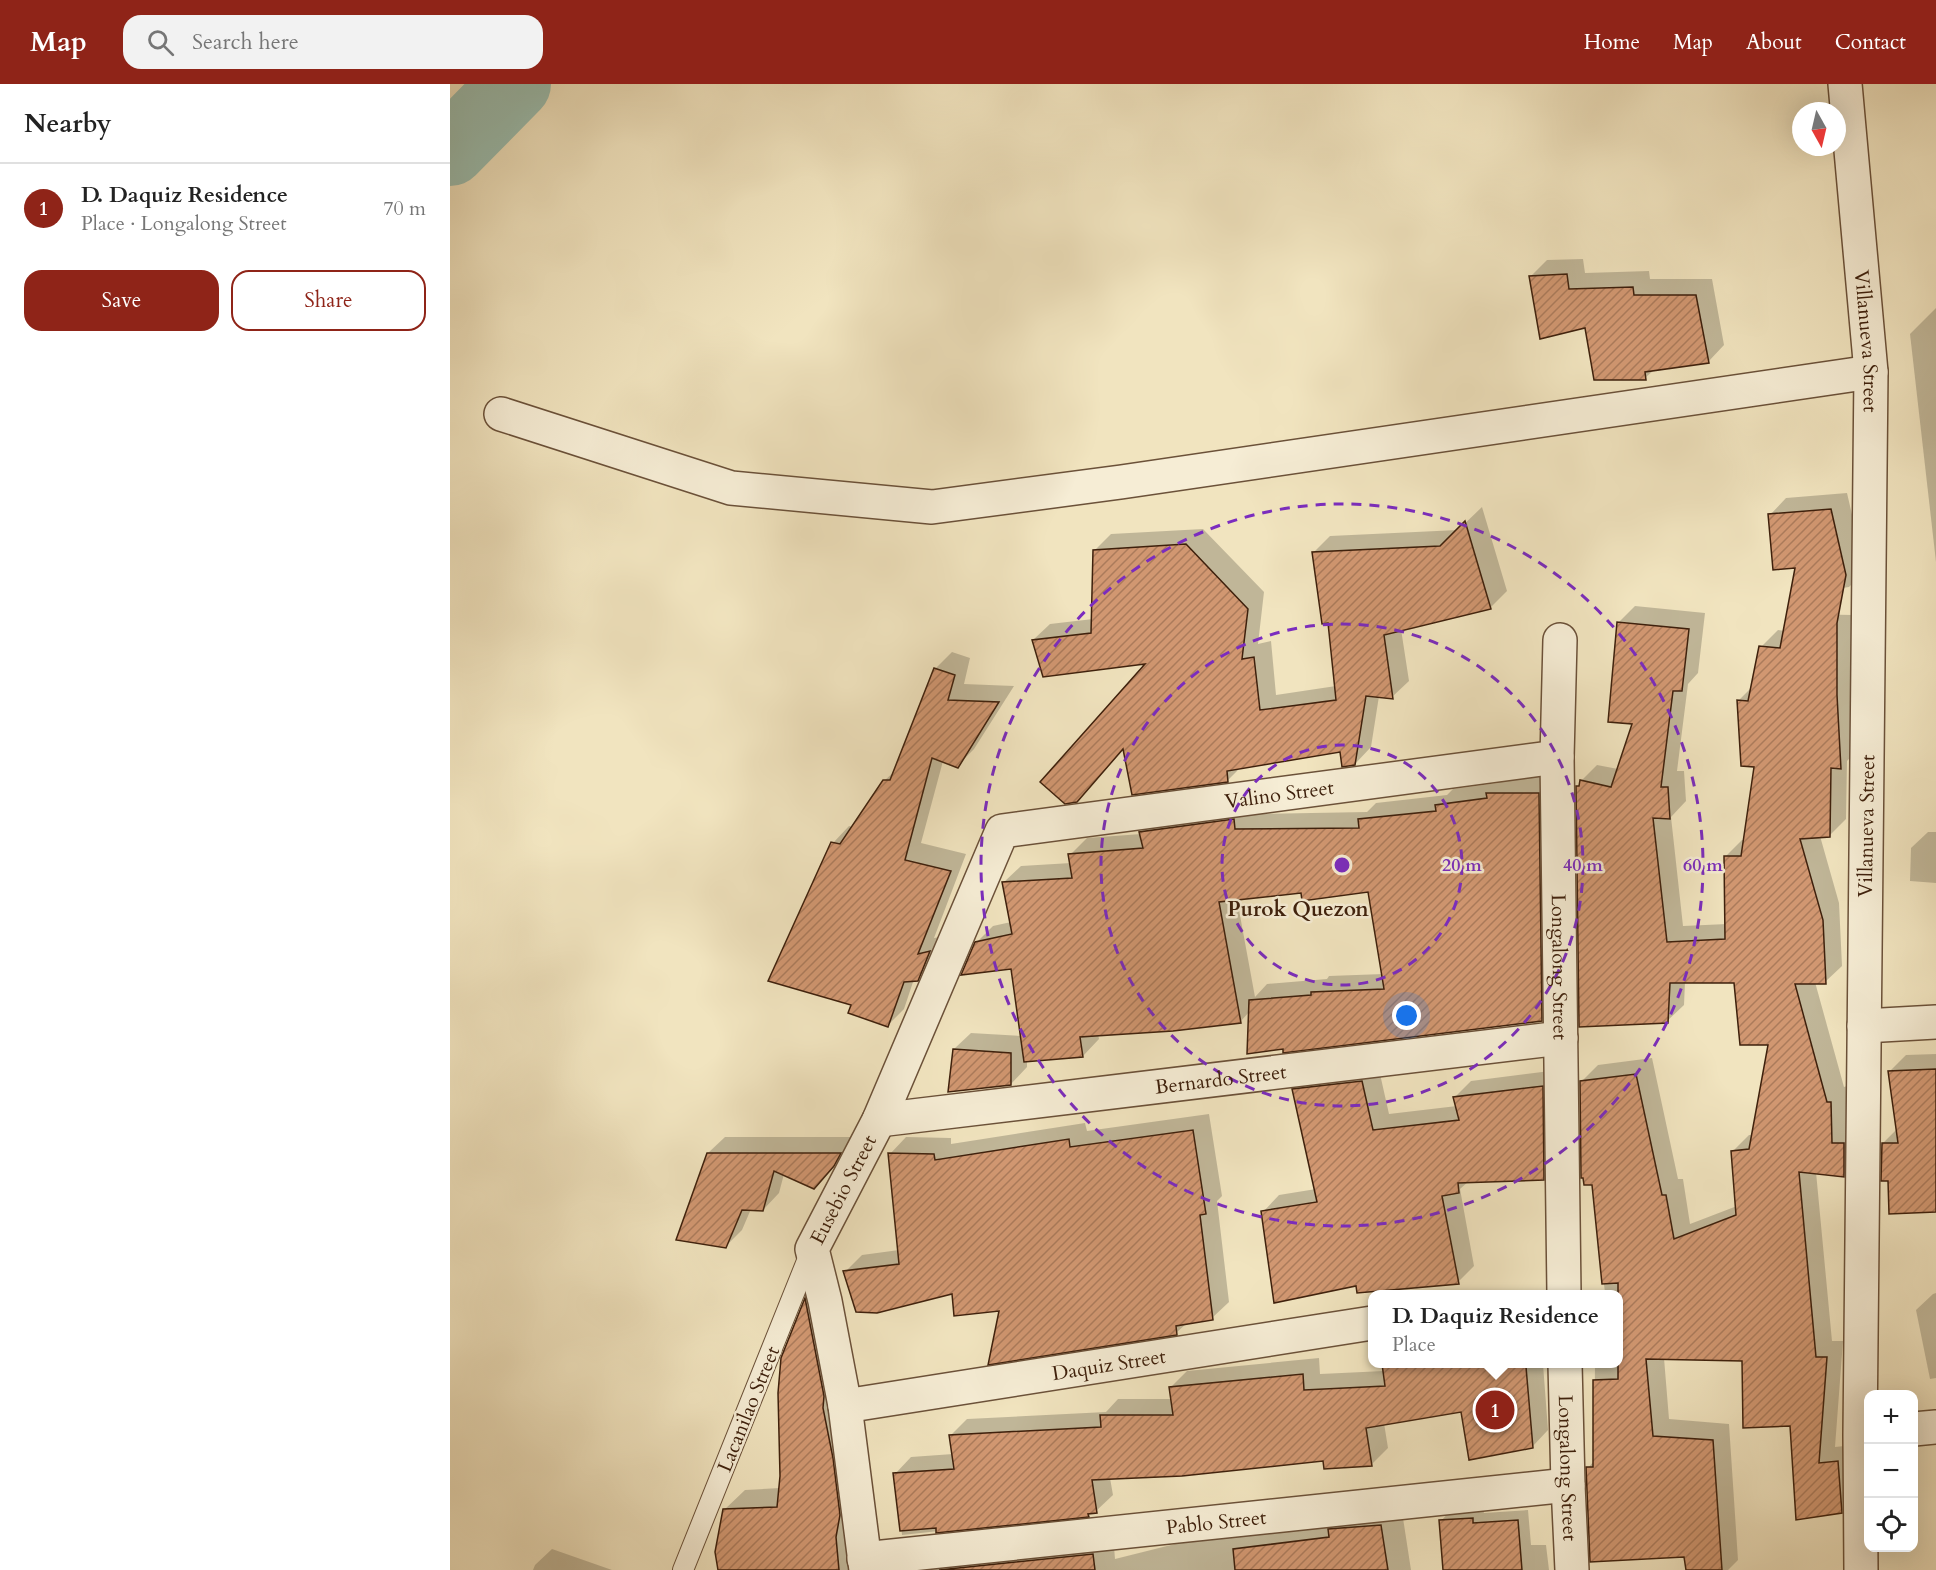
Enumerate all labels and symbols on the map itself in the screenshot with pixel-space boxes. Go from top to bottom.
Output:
north arrow [1792,102,1846,156]
street label: Villanueva Street [1848,269,1884,413]
street label: Villanueva Street [1852,754,1881,898]
street label: Valino Street [1223,774,1336,815]
text: 20 m [1442,853,1482,878]
text: 40 m [1563,853,1603,878]
text: 60 m [1683,853,1723,878]
centre of rings [1332,855,1352,875]
street label: Longalong Street [1545,894,1574,1041]
district label: Purok Quezon [1227,895,1369,924]
your location [1392,1001,1421,1030]
street label: Bernardo Street [1153,1058,1289,1101]
street label: Eusebio Street [804,1130,883,1249]
street label: Lacanilao Street [711,1342,786,1476]
street label: Daquiz Street [1050,1343,1168,1387]
pin: 1 [1476,1388,1514,1432]
street label: Longalong Street [1552,1395,1584,1542]
street label: Pablo Street [1165,1504,1268,1541]

